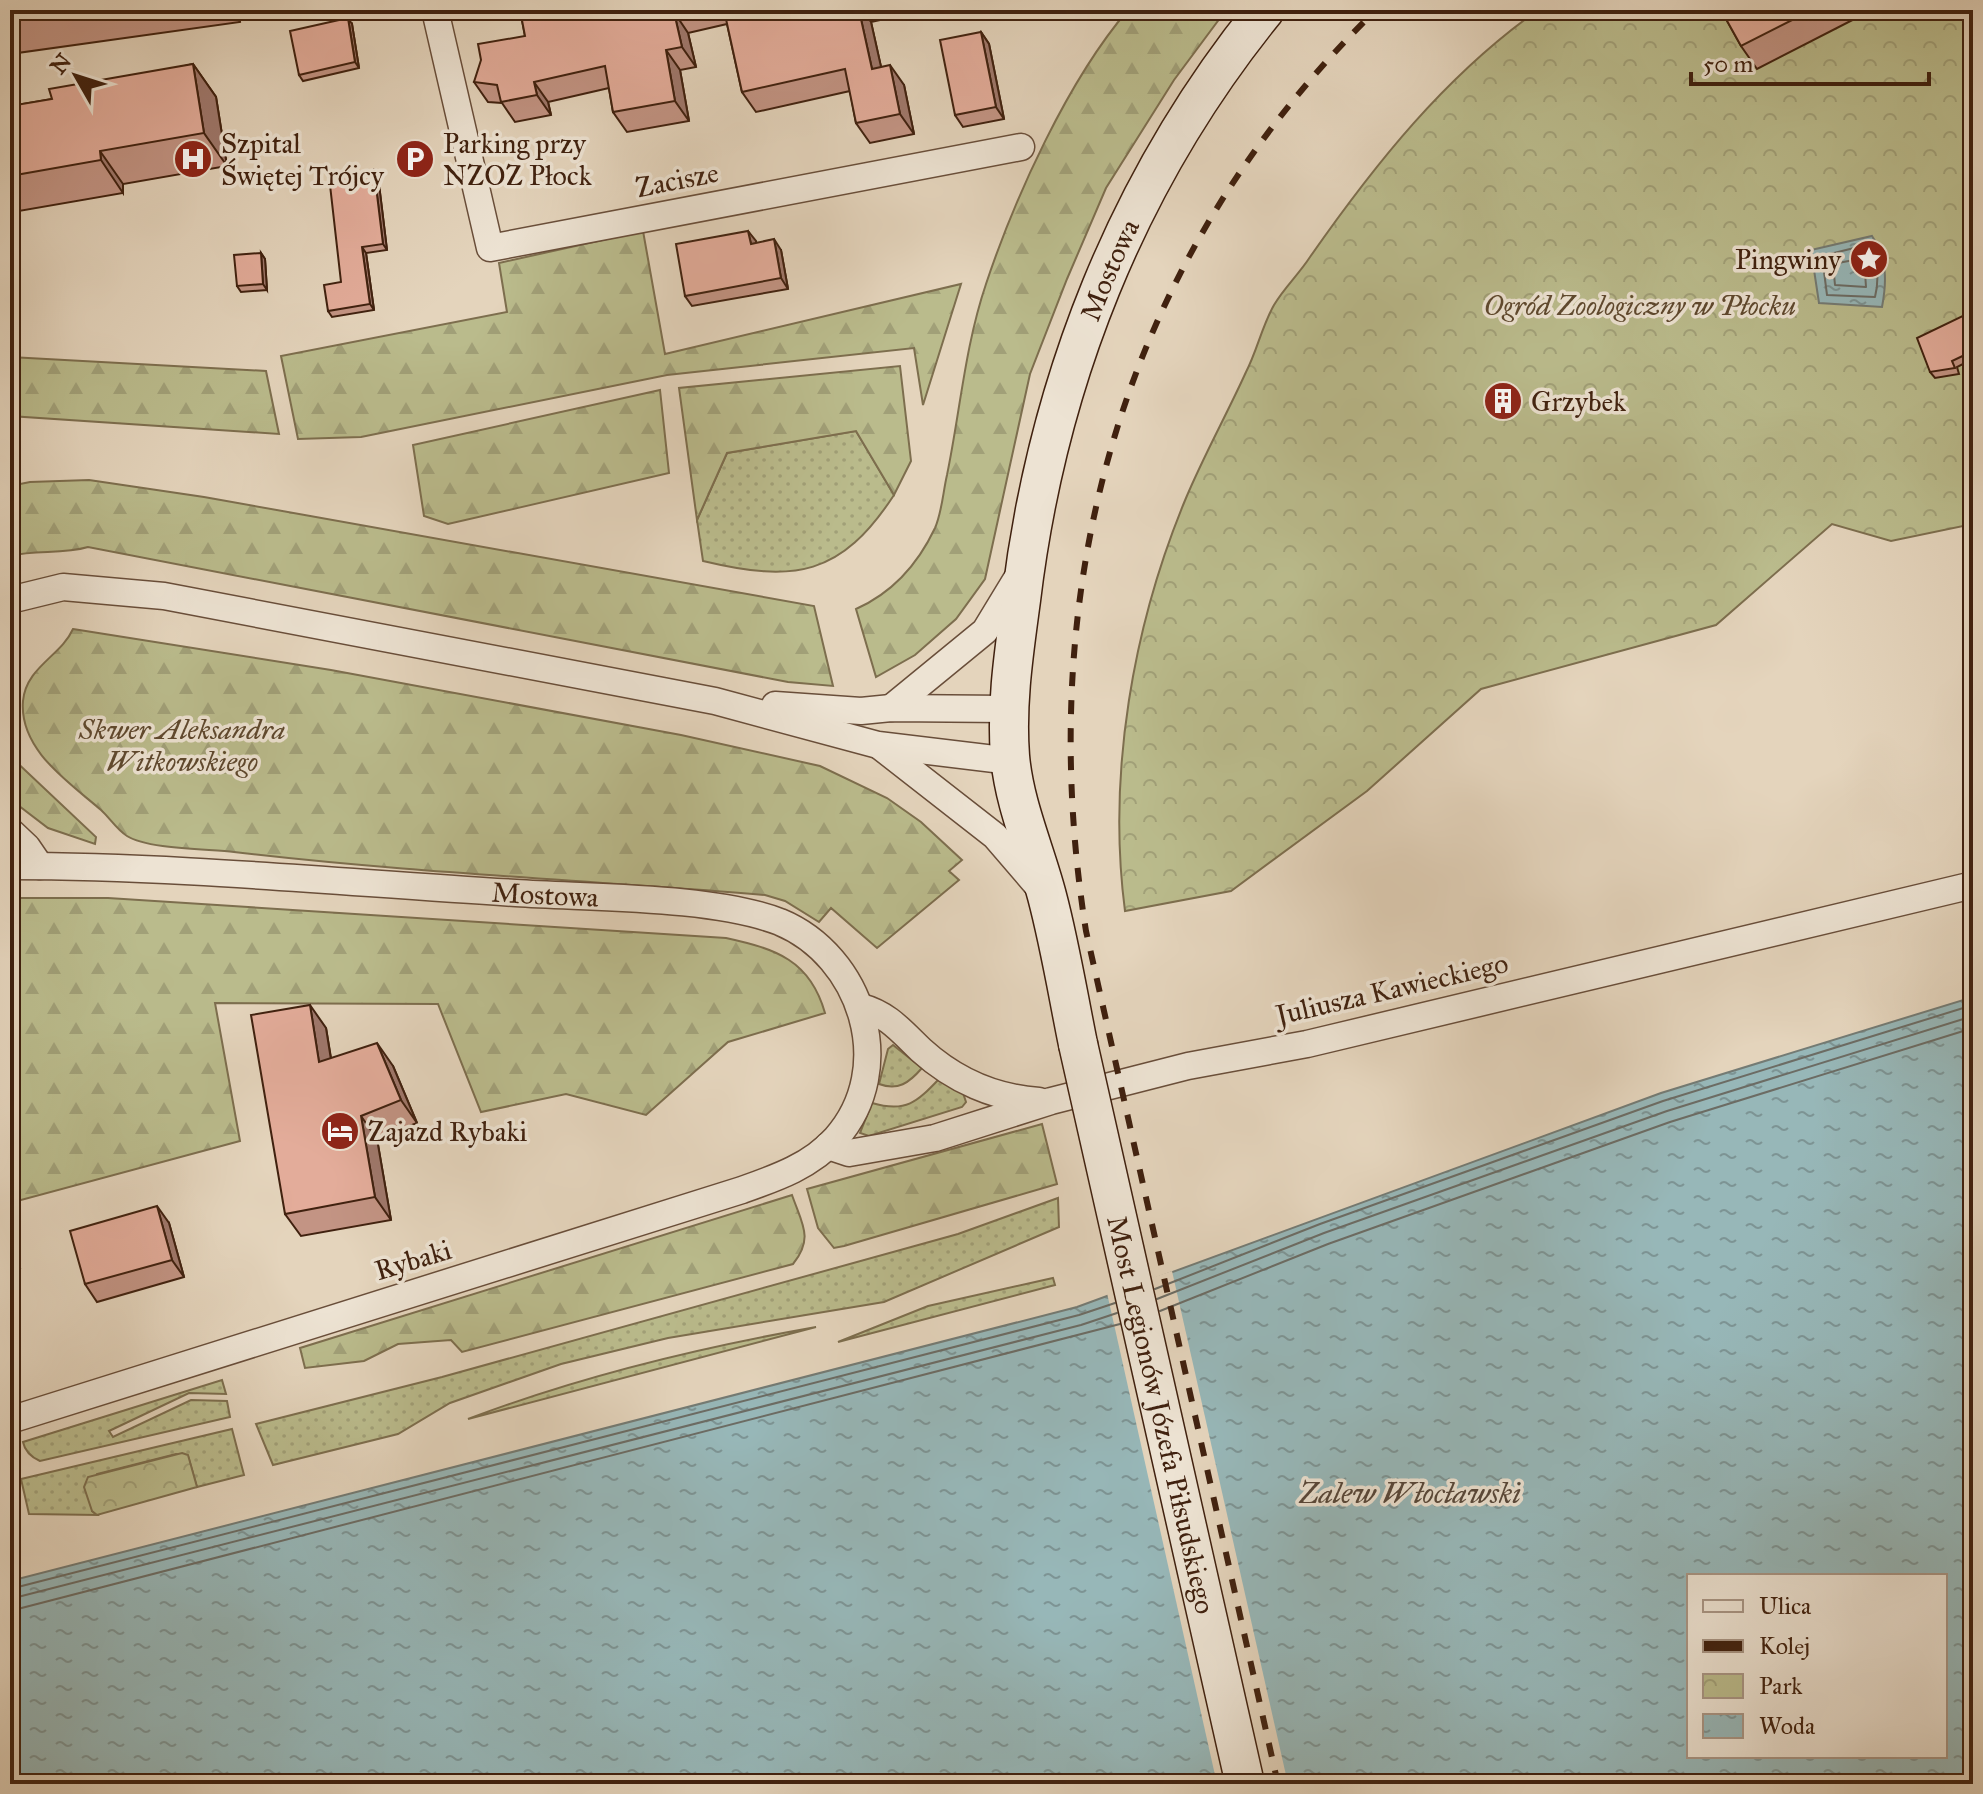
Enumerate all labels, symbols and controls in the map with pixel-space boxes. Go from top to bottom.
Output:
north arrow [36,36,116,116]
scale bar [1691,36,1929,86]
text: N [44,48,77,79]
text: 50 m [1703,49,1753,79]
place label: Szpital Świętej Trójcy [221,126,385,193]
place label: Parking przy NZOZ Płock [443,126,592,193]
hospital icon: Szpital Świętej Trójcy [172,138,214,180]
parking icon: Parking przy NZOZ Płock [394,138,436,180]
street label: Zacisze [633,155,721,205]
street label: Mostowa [1072,213,1147,326]
place icon: Pingwiny [1848,238,1890,280]
place label: Pingwiny [1735,242,1842,277]
park label: Ogród Zoologiczny w Płocku [1484,288,1796,323]
building icon: Grzybek [1482,380,1524,422]
place label: Grzybek [1531,384,1626,419]
park label: Skwer Aleksandra Witkowskiego [78,712,285,779]
street label: Mostowa [491,874,599,914]
street label: Juliusza Kawieckiego [1270,945,1511,1033]
hotel icon: Zajazd Rybaki [319,1110,361,1152]
place label: Zajazd Rybaki [368,1114,528,1149]
street label: Most Legionów Józefa Piłsudskiego [1100,1212,1224,1617]
street label: Rybaki [370,1232,456,1288]
water label: Zalew Włocławski [1298,1475,1521,1511]
legend [1687,1574,1947,1758]
text: Ulica [1759,1591,1812,1621]
text: Kolej [1759,1631,1810,1661]
text: Park [1759,1671,1803,1701]
text: Woda [1759,1711,1816,1741]

